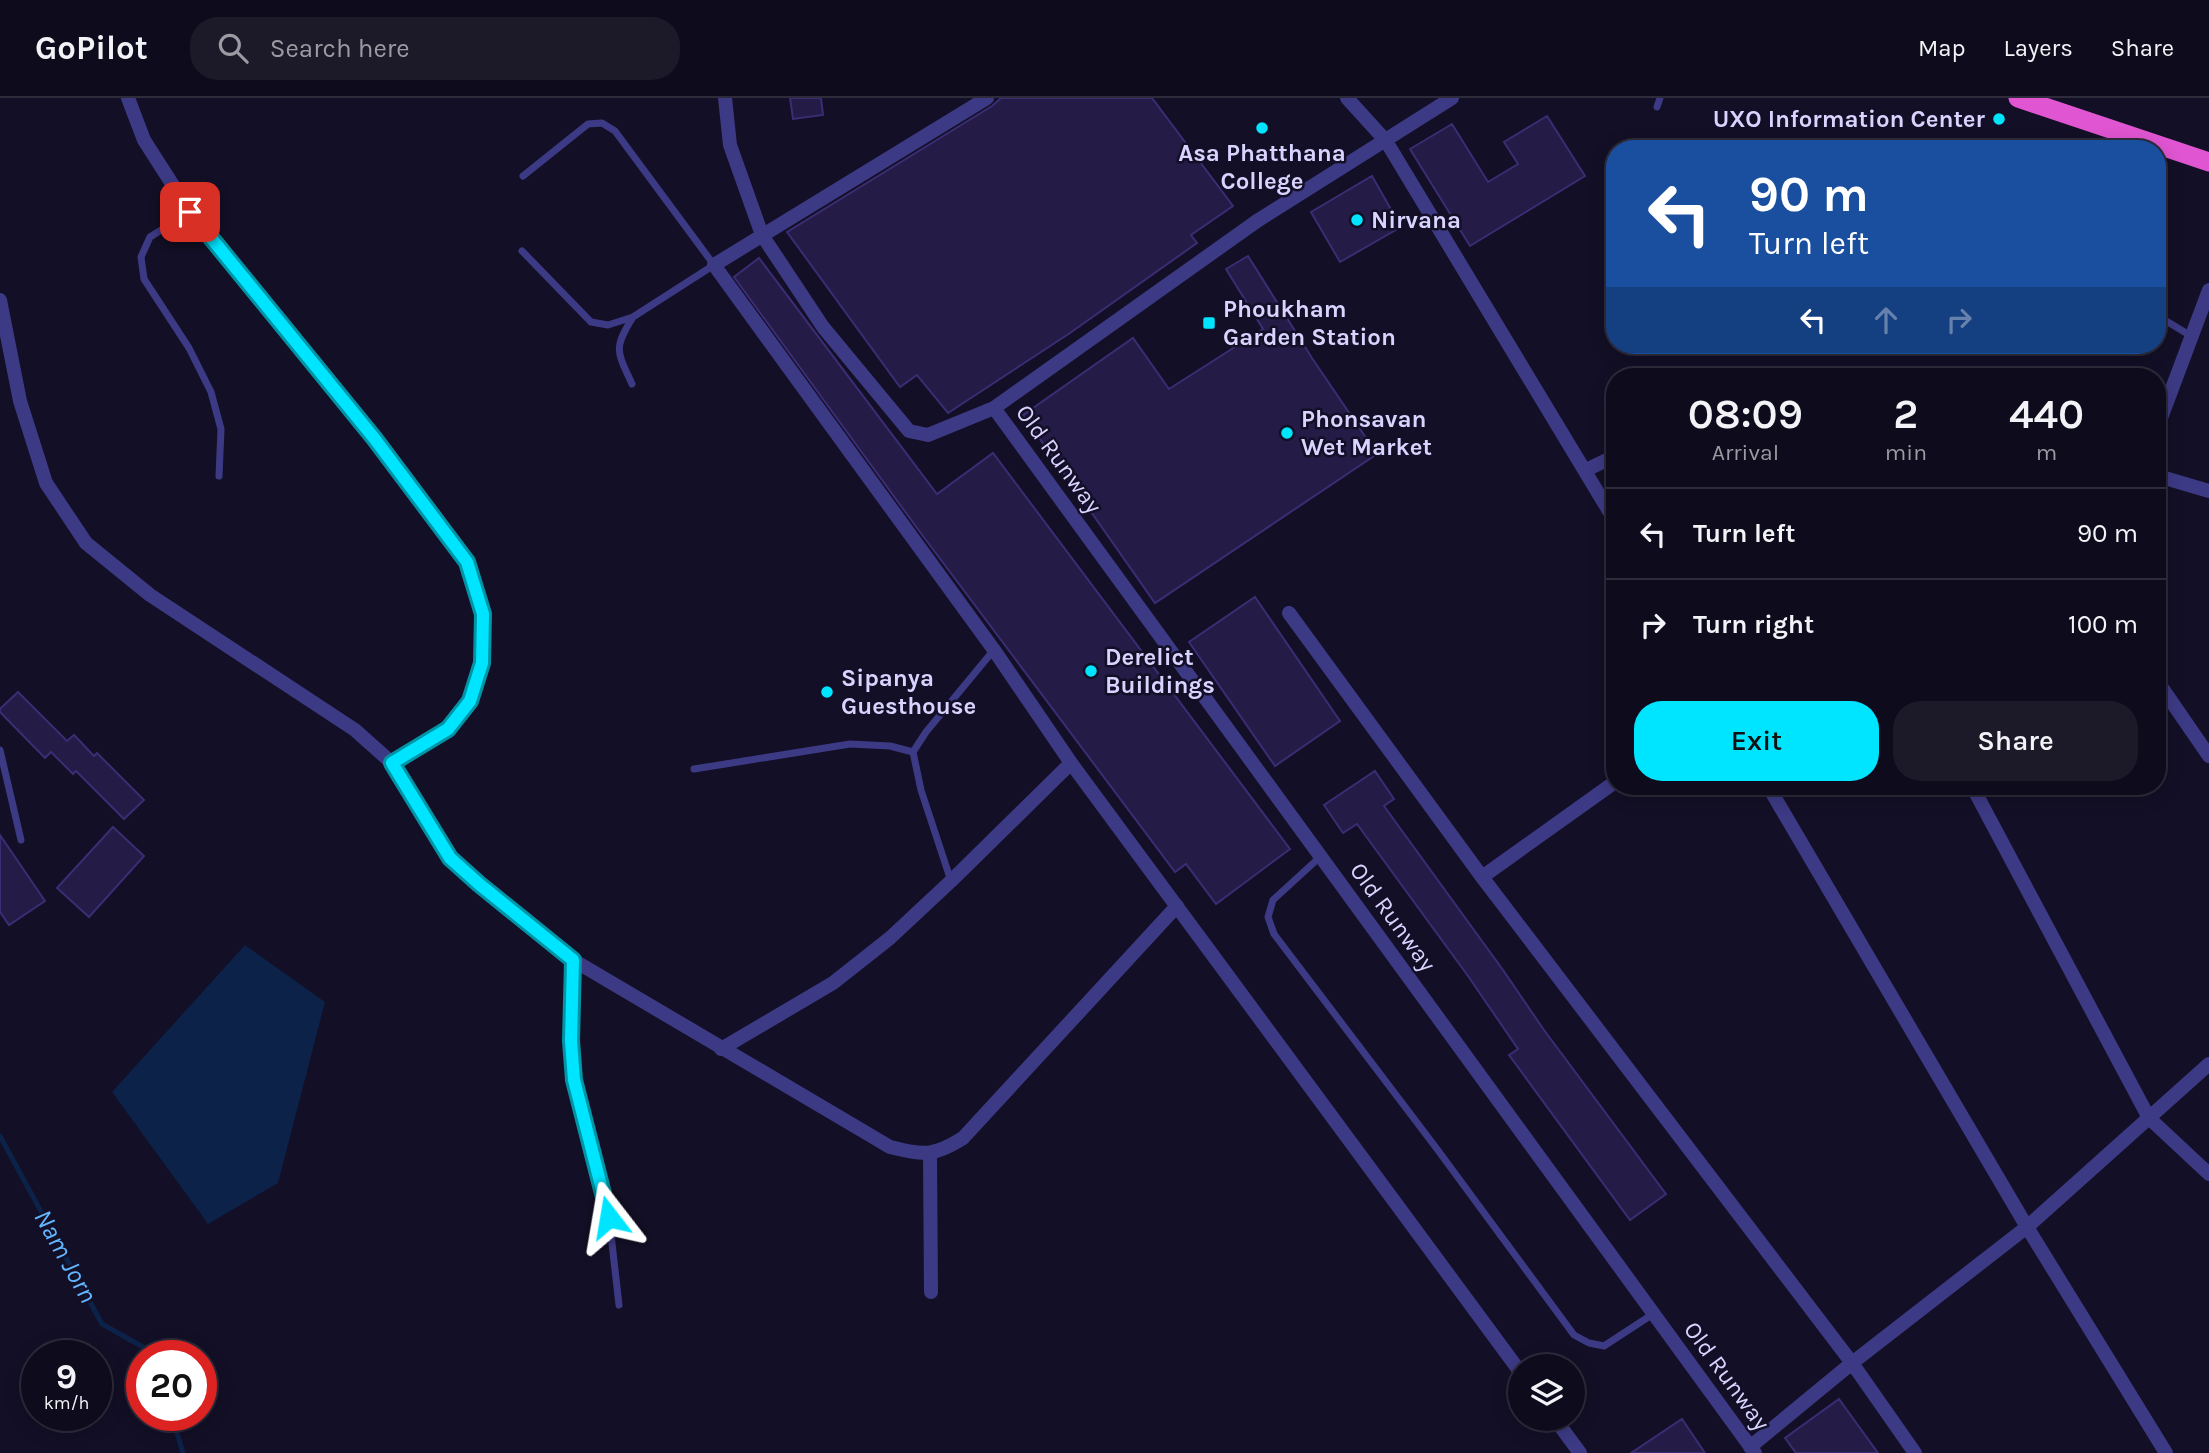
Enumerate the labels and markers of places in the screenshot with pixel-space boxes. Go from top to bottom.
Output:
place label: UXO Information Center [1713,105,1986,133]
marker: UXO Information Center [1991,111,2007,127]
marker: Asa Phatthana College [1254,120,1270,136]
place label: Asa Phatthana College [1178,139,1346,195]
pin [160,182,220,242]
place label: Nirvana [1371,206,1461,234]
marker: Nirvana [1349,212,1365,228]
place label: Phoukham Garden Station [1223,295,1396,351]
marker: Phoukham Garden Station [1201,315,1217,331]
place label: Phonsavan Wet Market [1301,405,1432,461]
marker: Phonsavan Wet Market [1279,425,1295,441]
place label: Derelict Buildings [1105,643,1215,699]
marker: Derelict Buildings [1083,663,1099,679]
place label: Sipanya Guesthouse [841,664,976,720]
marker: Sipanya Guesthouse [819,684,835,700]

